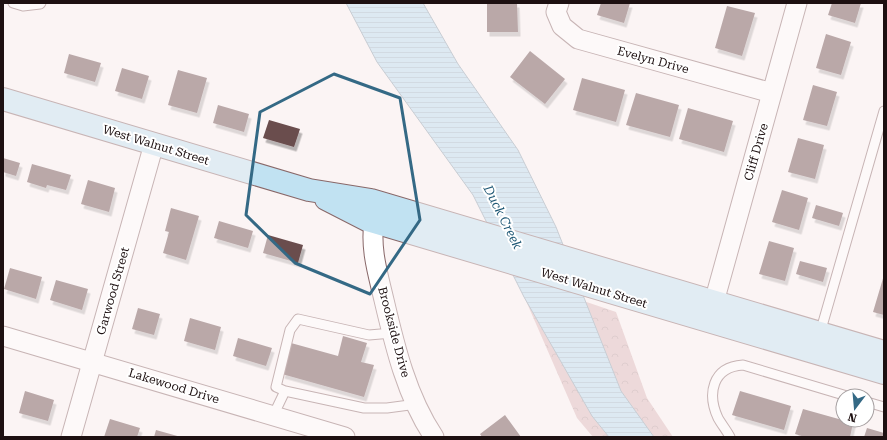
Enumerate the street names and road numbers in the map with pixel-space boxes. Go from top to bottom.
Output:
street label: Evelyn Drive [616,44,691,76]
street label: Cliff Drive [741,121,771,182]
street label: West Walnut Street [101,122,211,168]
street label: Garwood Street [94,245,132,337]
street label: West Walnut Street [539,265,649,311]
street label: Brookside Drive [375,285,413,379]
street label: Lakewood Drive [127,366,222,407]

